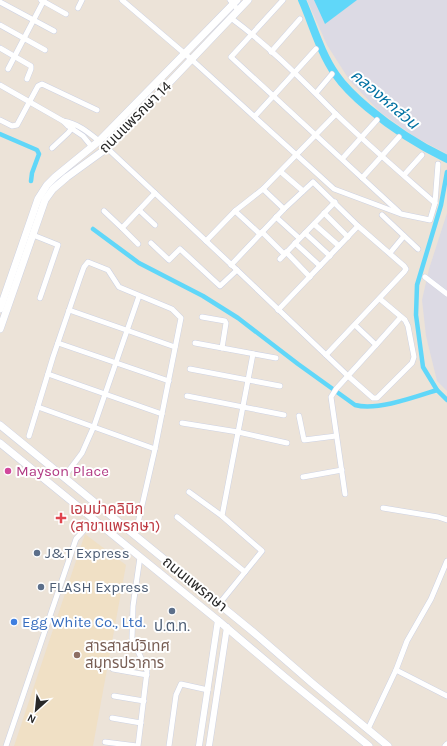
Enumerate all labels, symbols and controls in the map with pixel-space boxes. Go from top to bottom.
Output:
water label: คลองหกส่วน [347,65,424,134]
street label: ถนนแพรกษา 14 [95,77,175,157]
place label: Mayson Place [16,462,109,480]
marker: Mayson Place [3,466,13,476]
place label: เอมม่าคลินิก (สาขาแพรกษา) [70,500,160,535]
marker: เอมม่าคลินิก (สาขาแพรกษา) [55,512,67,524]
place label: J&T Express [45,544,130,562]
marker: J&T Express [32,548,42,558]
street label: ถนนแพรกษา [159,552,231,616]
place label: FLASH Express [49,578,149,596]
marker: FLASH Express [36,582,46,592]
marker: ป.ต.ท. [167,606,177,616]
place label: Egg White Co., Ltd. [22,613,146,631]
marker: Egg White Co., Ltd. [9,617,19,627]
place label: ป.ต.ท. [154,617,190,635]
place label: สารสาสน์วิเทศ สมุทรปราการ [85,637,170,672]
marker: สารสาสน์วิเทศ สมุทรปราการ [72,650,82,660]
north arrow [16,690,56,730]
text: N [25,711,38,726]

